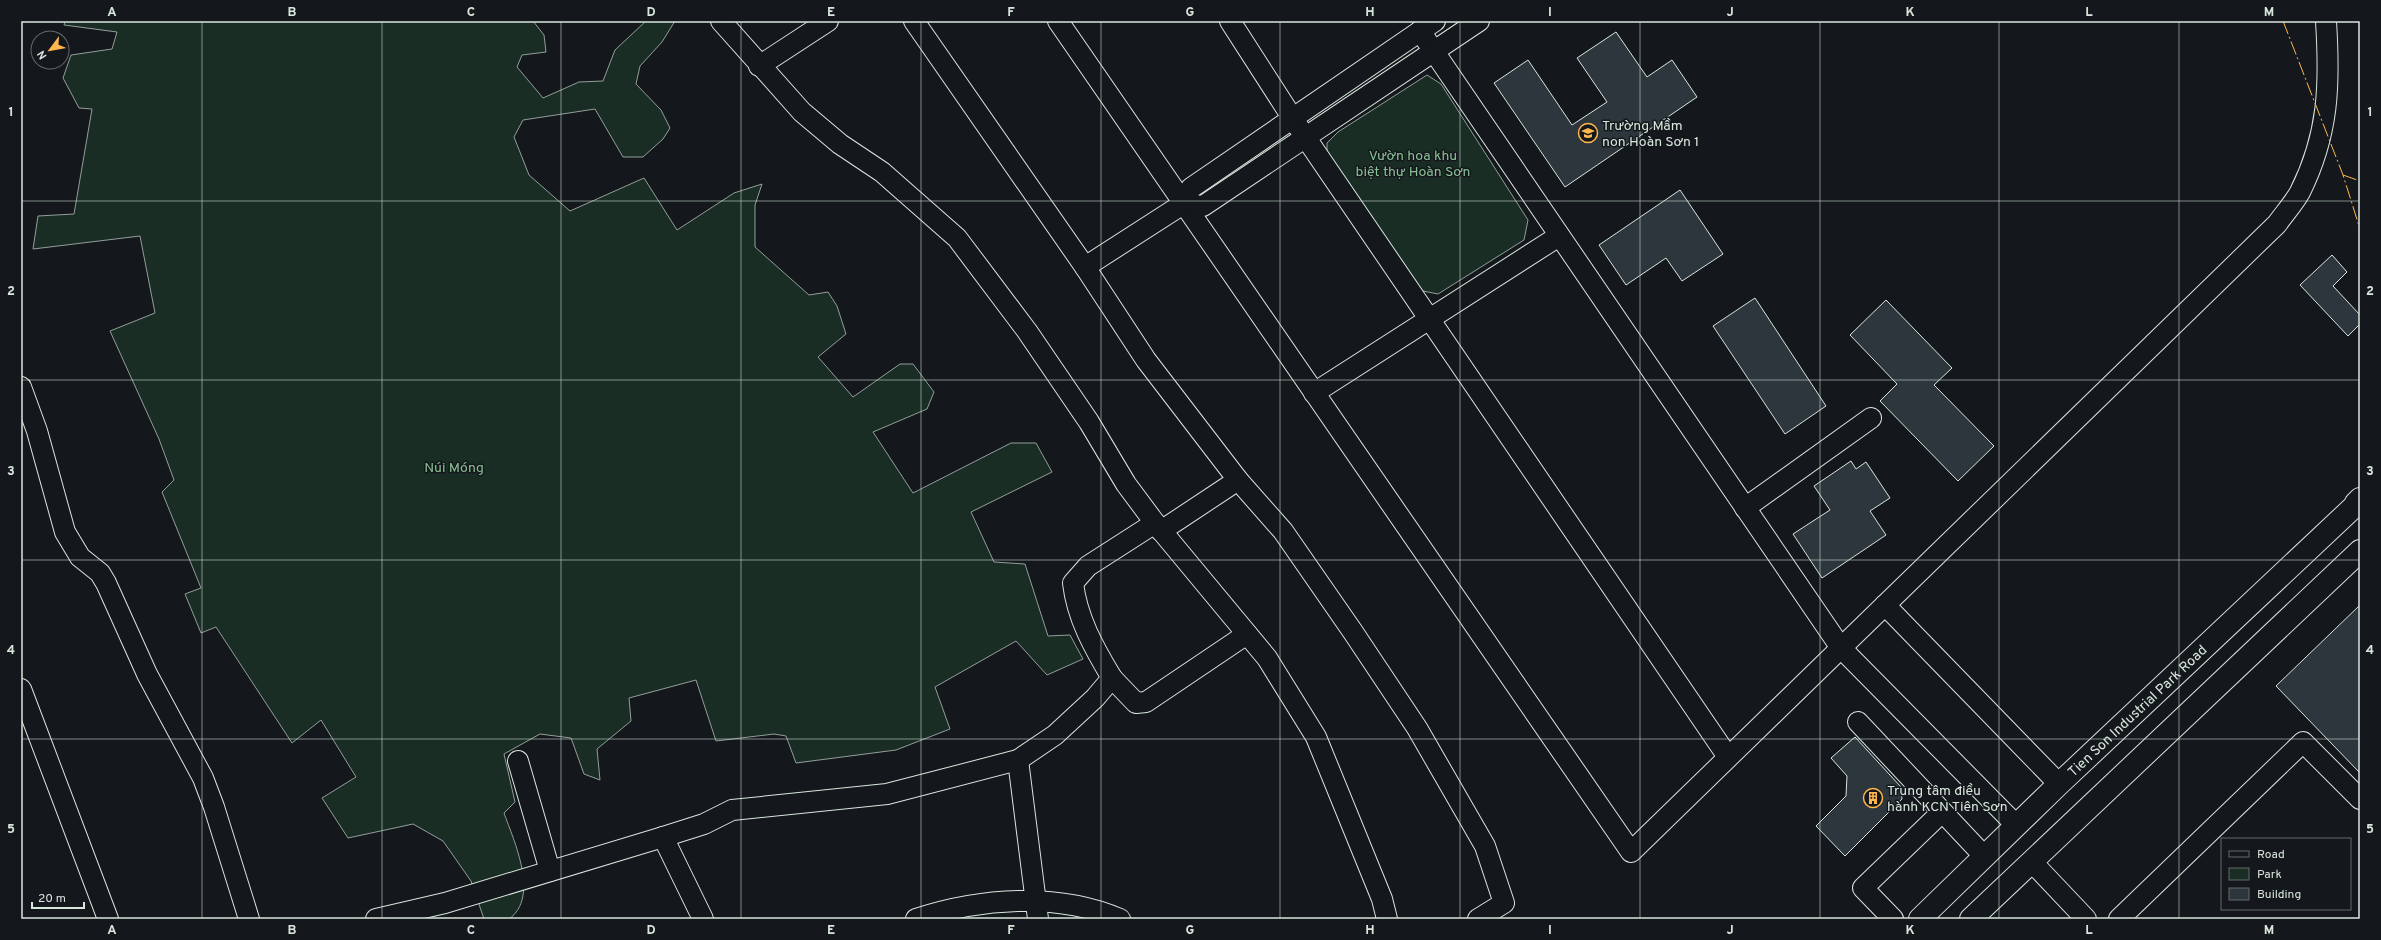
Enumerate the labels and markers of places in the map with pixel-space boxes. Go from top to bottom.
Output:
place label: Trường Mầm non Hoàn Sơn 1 [1602,118,1699,151]
school or university icon: Trường Mầm non Hoàn Sơn 1 [1577,122,1599,144]
place label: Trung tâm điều hành KCN Tiên Sơn [1887,783,2008,816]
building icon: Trung tâm điều hành KCN Tiên Sơn [1862,787,1884,809]

